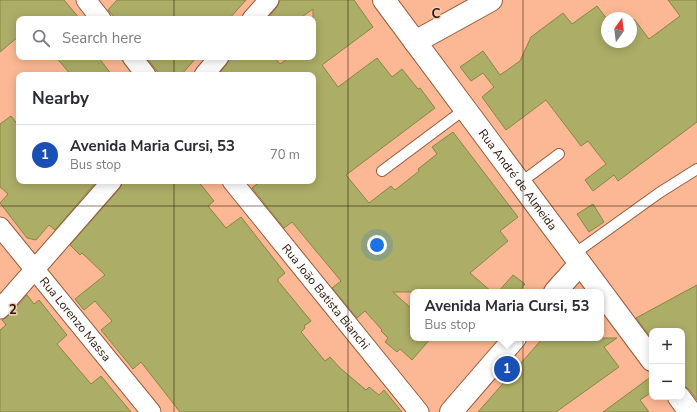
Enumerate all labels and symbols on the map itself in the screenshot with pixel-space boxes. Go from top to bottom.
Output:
text: C [432,5,441,23]
north arrow [601,12,637,48]
street label: Rua André de Almeida [475,126,561,233]
your location [367,235,387,255]
street label: Rua João Batista Bianchi [278,241,373,353]
street label: Rua Lorenzo Massa [36,274,115,365]
text: 2 [9,301,17,319]
pin: 1 [494,354,520,384]

